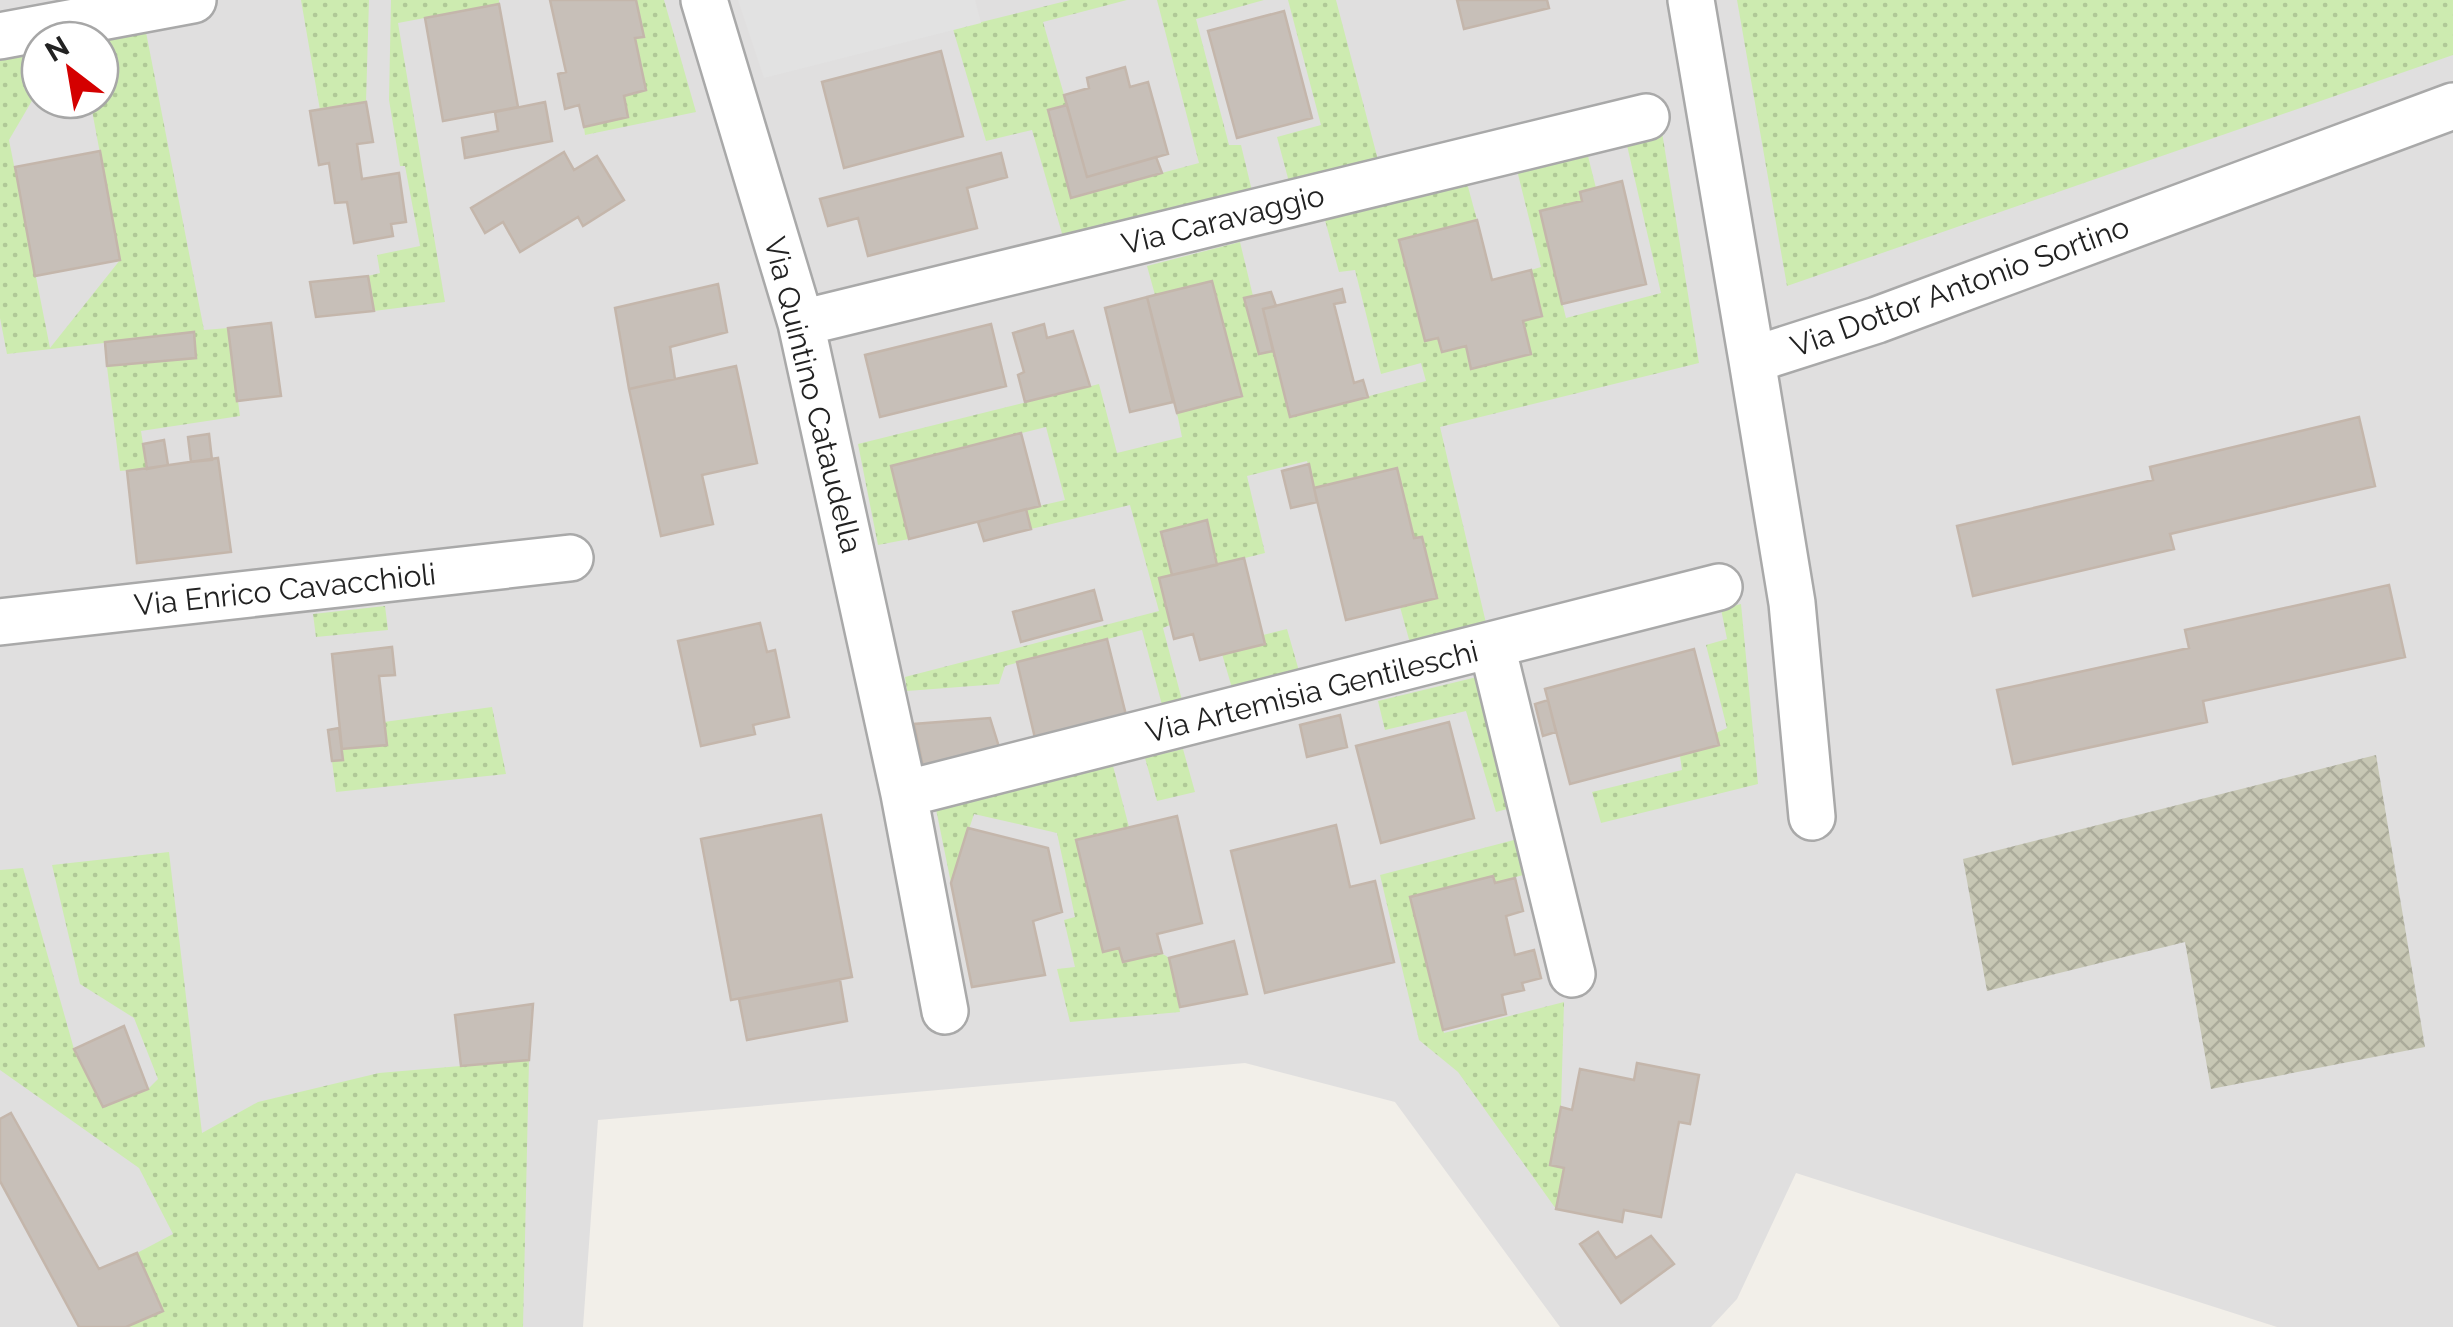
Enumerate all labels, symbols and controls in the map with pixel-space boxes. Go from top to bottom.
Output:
north arrow [20,20,120,120]
text: N [40,29,75,69]
street label: Via Caravaggio [1118,177,1328,262]
street label: Via Dottor Antonio Sortino [1786,209,2134,364]
street label: Via Quintino Cataudella [757,233,870,557]
street label: Via Enrico Cavacchioli [132,556,438,623]
street label: Via Artemisia Gentileschi [1142,633,1482,750]

